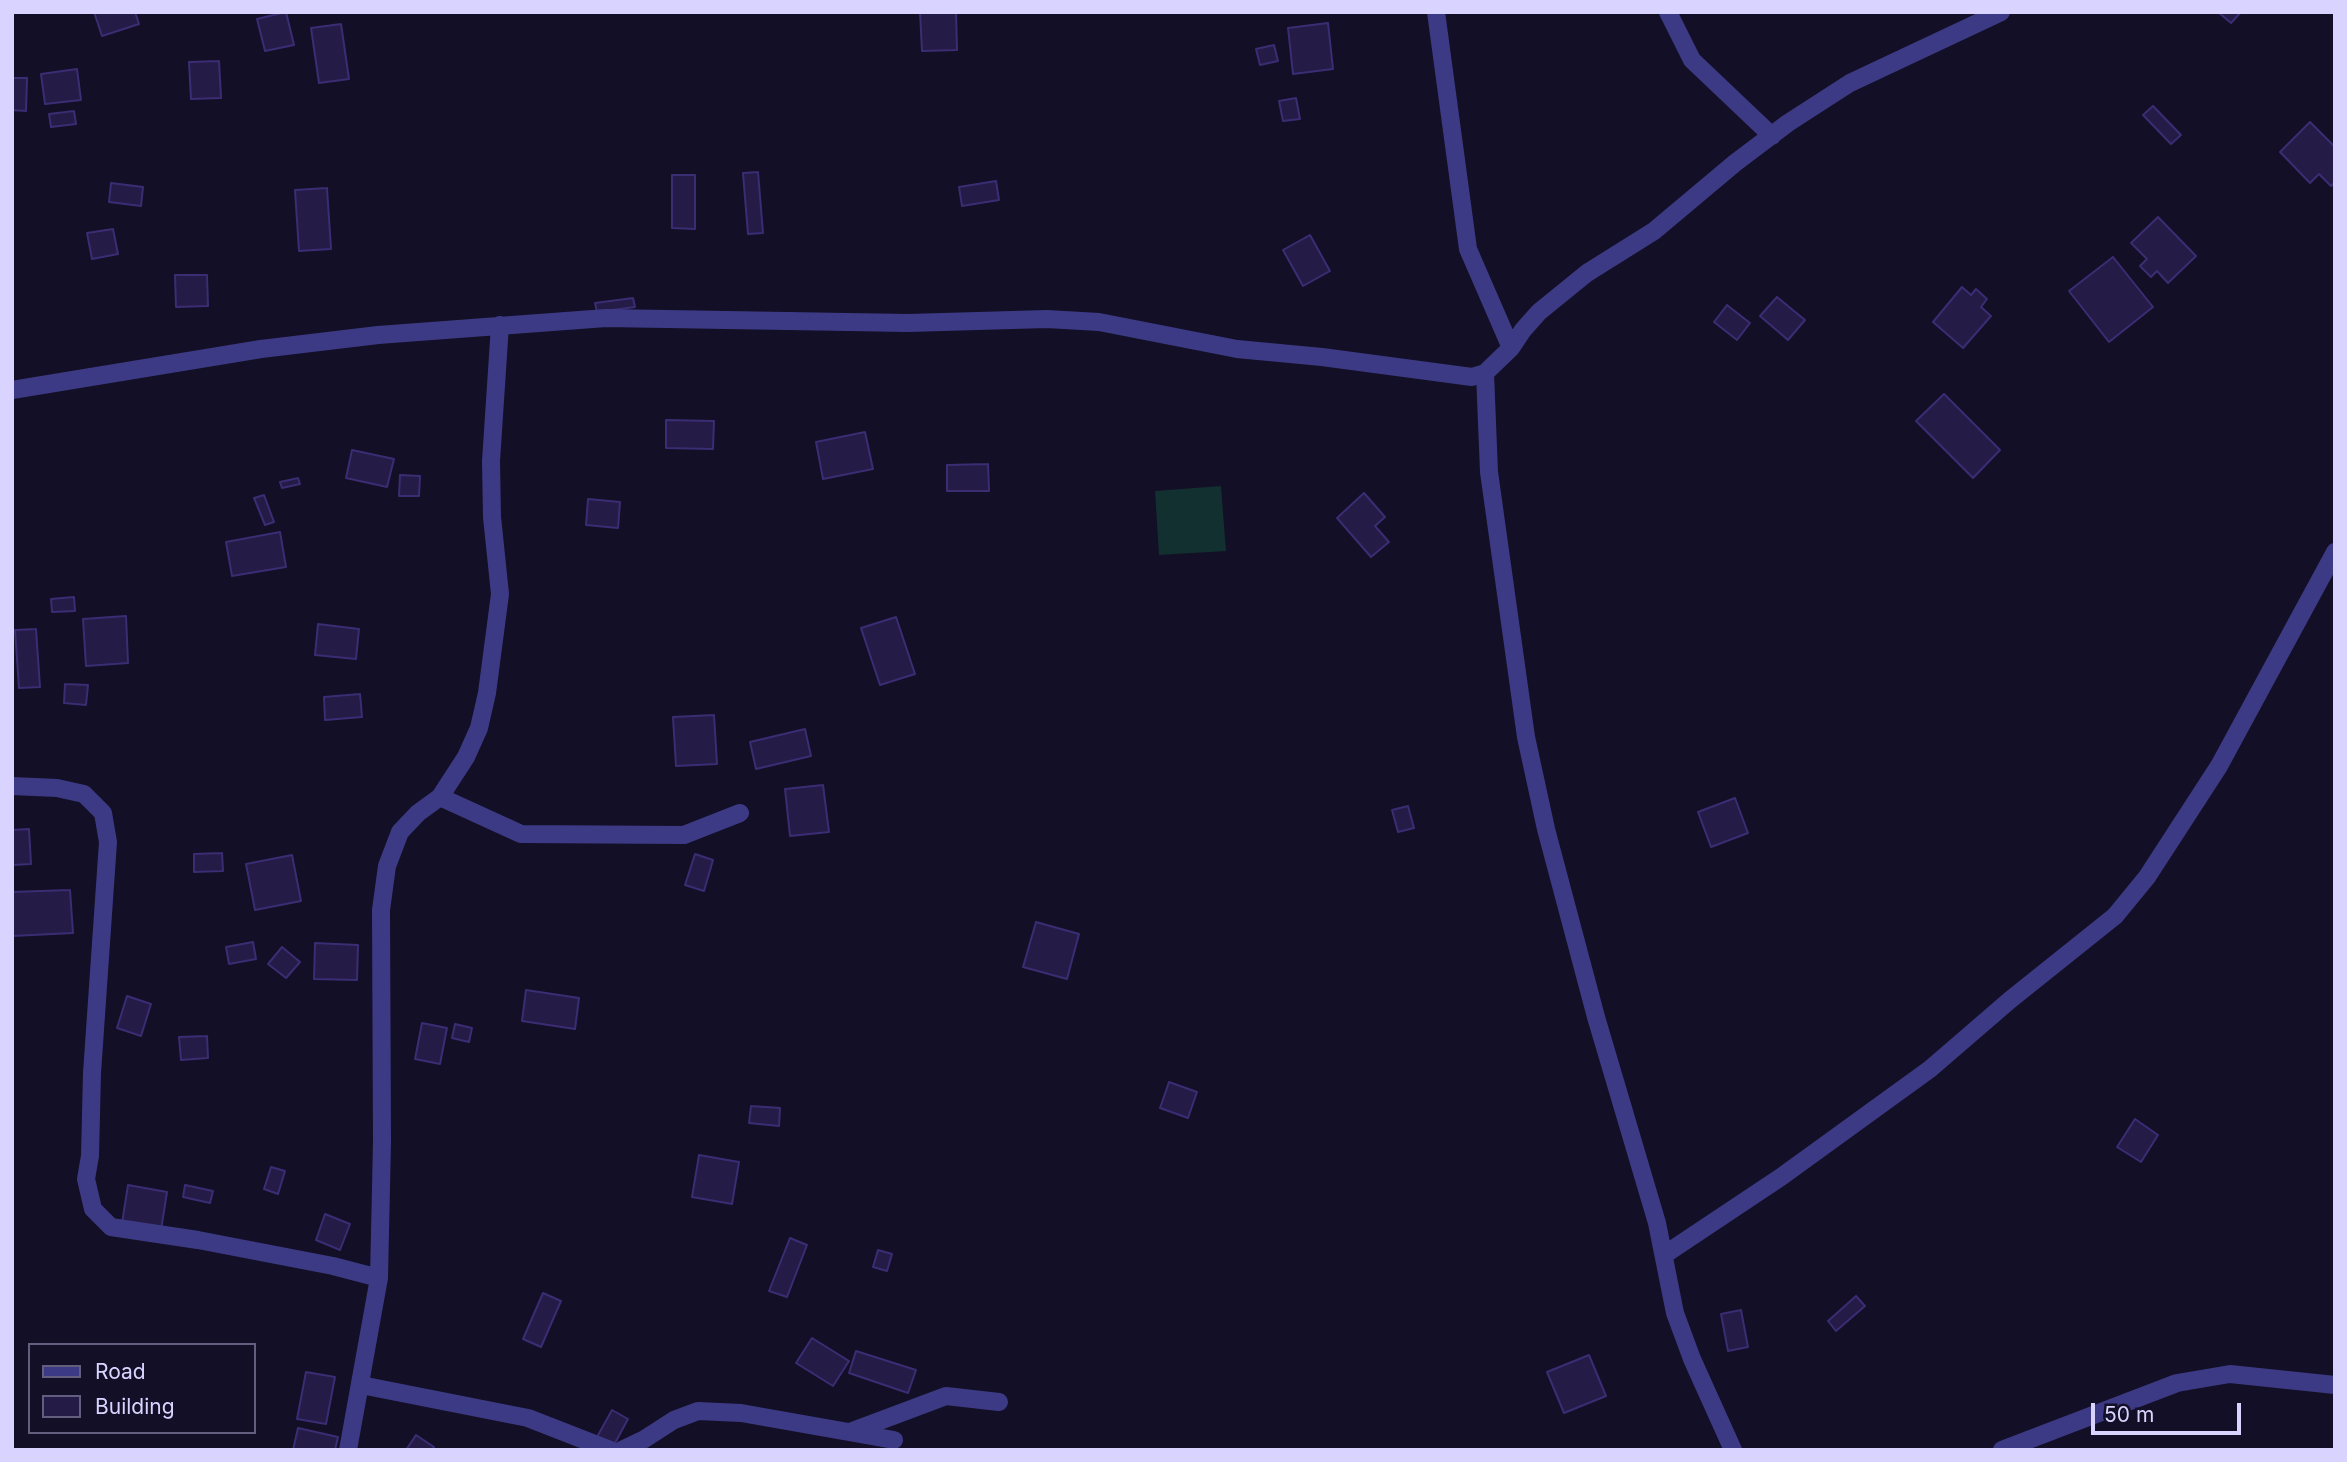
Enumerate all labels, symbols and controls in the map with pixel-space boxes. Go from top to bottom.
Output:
legend [28,1343,256,1434]
text: Road [95,1359,146,1384]
scale bar [2095,1388,2246,1432]
text: Building [95,1394,175,1419]
text: 50 m [2104,1402,2154,1427]

